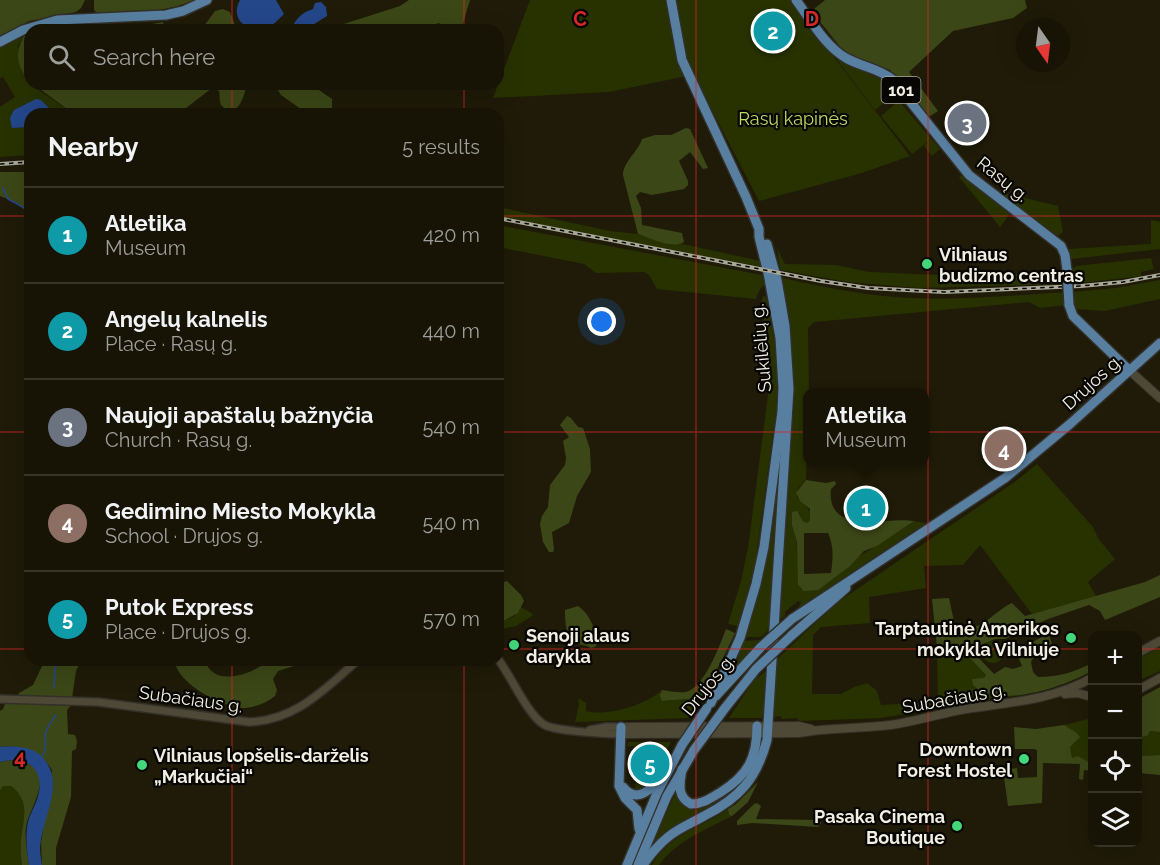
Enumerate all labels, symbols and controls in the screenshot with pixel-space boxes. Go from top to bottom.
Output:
text: C [573,7,587,31]
text: D [805,7,819,31]
pin: 2 [754,9,792,54]
north arrow [1016,18,1070,72]
search box [24,24,504,90]
icon: search [45,41,78,74]
text: Search here [93,44,215,70]
road number: 101 [882,77,920,103]
pin: 3 [948,100,986,146]
park label: Rasų kapinės [738,108,848,129]
text: Nearby [48,132,138,162]
text: 5 results [402,135,480,159]
street label: Rasų g. [973,152,1033,206]
text: Atletika [105,210,187,236]
text: 1 [63,223,72,247]
text: 420 m [423,223,480,247]
text: Museum [105,236,186,260]
place label: Vilniaus budizmo centras [939,244,1083,286]
marker: Vilniaus budizmo centras [920,257,934,271]
street label: Sukilėlių g. [747,303,775,393]
text: Angelų kalnelis [105,306,268,332]
your location [587,307,616,336]
text: 2 [62,319,73,343]
text: 440 m [422,319,480,343]
text: Place · Rasų g. [105,332,237,356]
street label: Drujos g. [1058,350,1126,414]
popup [803,388,929,466]
text: Naujoji apaštalų bažnyčia [105,402,373,428]
text: Atletika [825,402,907,428]
text: 3 [62,415,73,439]
text: 540 m [422,415,480,439]
pin: 4 [984,426,1024,472]
text: Church · Rasų g. [105,428,252,452]
text: Museum [825,428,906,452]
pin: 1 [846,486,886,530]
text: Gedimino Miesto Mokykla [105,498,376,524]
text: 4 [62,511,73,535]
text: 540 m [422,511,480,535]
text: School · Drujos g. [105,524,263,548]
text: Putok Express [105,594,254,620]
text: 5 [62,607,73,631]
text: 570 m [423,607,480,631]
place label: Tarptautinė Amerikos mokykla Vilniuje [875,618,1059,660]
text: Place · Drujos g. [105,620,251,644]
place label: Senoji alaus darykla [526,625,630,667]
marker: Tarptautinė Amerikos mokykla Vilniuje [1064,631,1078,645]
map controls [1088,631,1142,847]
button: + [1088,631,1142,685]
marker: Senoji alaus darykla [507,638,521,652]
street label: Drujos g. [677,650,739,720]
street label: Subačiaus g. [901,679,1007,717]
street label: Subačiaus g. [138,681,244,717]
button: − [1088,685,1142,739]
place label: Downtown Forest Hostel [897,739,1012,781]
button: locate [1088,739,1142,793]
pin: 5 [630,742,670,786]
text: 4 [14,745,26,769]
place label: Vilniaus lopšelis-darželis „Markučiai“ [154,745,369,787]
marker: Downtown Forest Hostel [1017,752,1031,766]
marker: Vilniaus lopšelis-darželis „Markučiai“ [135,758,149,772]
button: layers [1088,793,1142,847]
place label: Pasaka Cinema Boutique [814,806,945,848]
marker: Pasaka Cinema Boutique [950,819,964,833]

